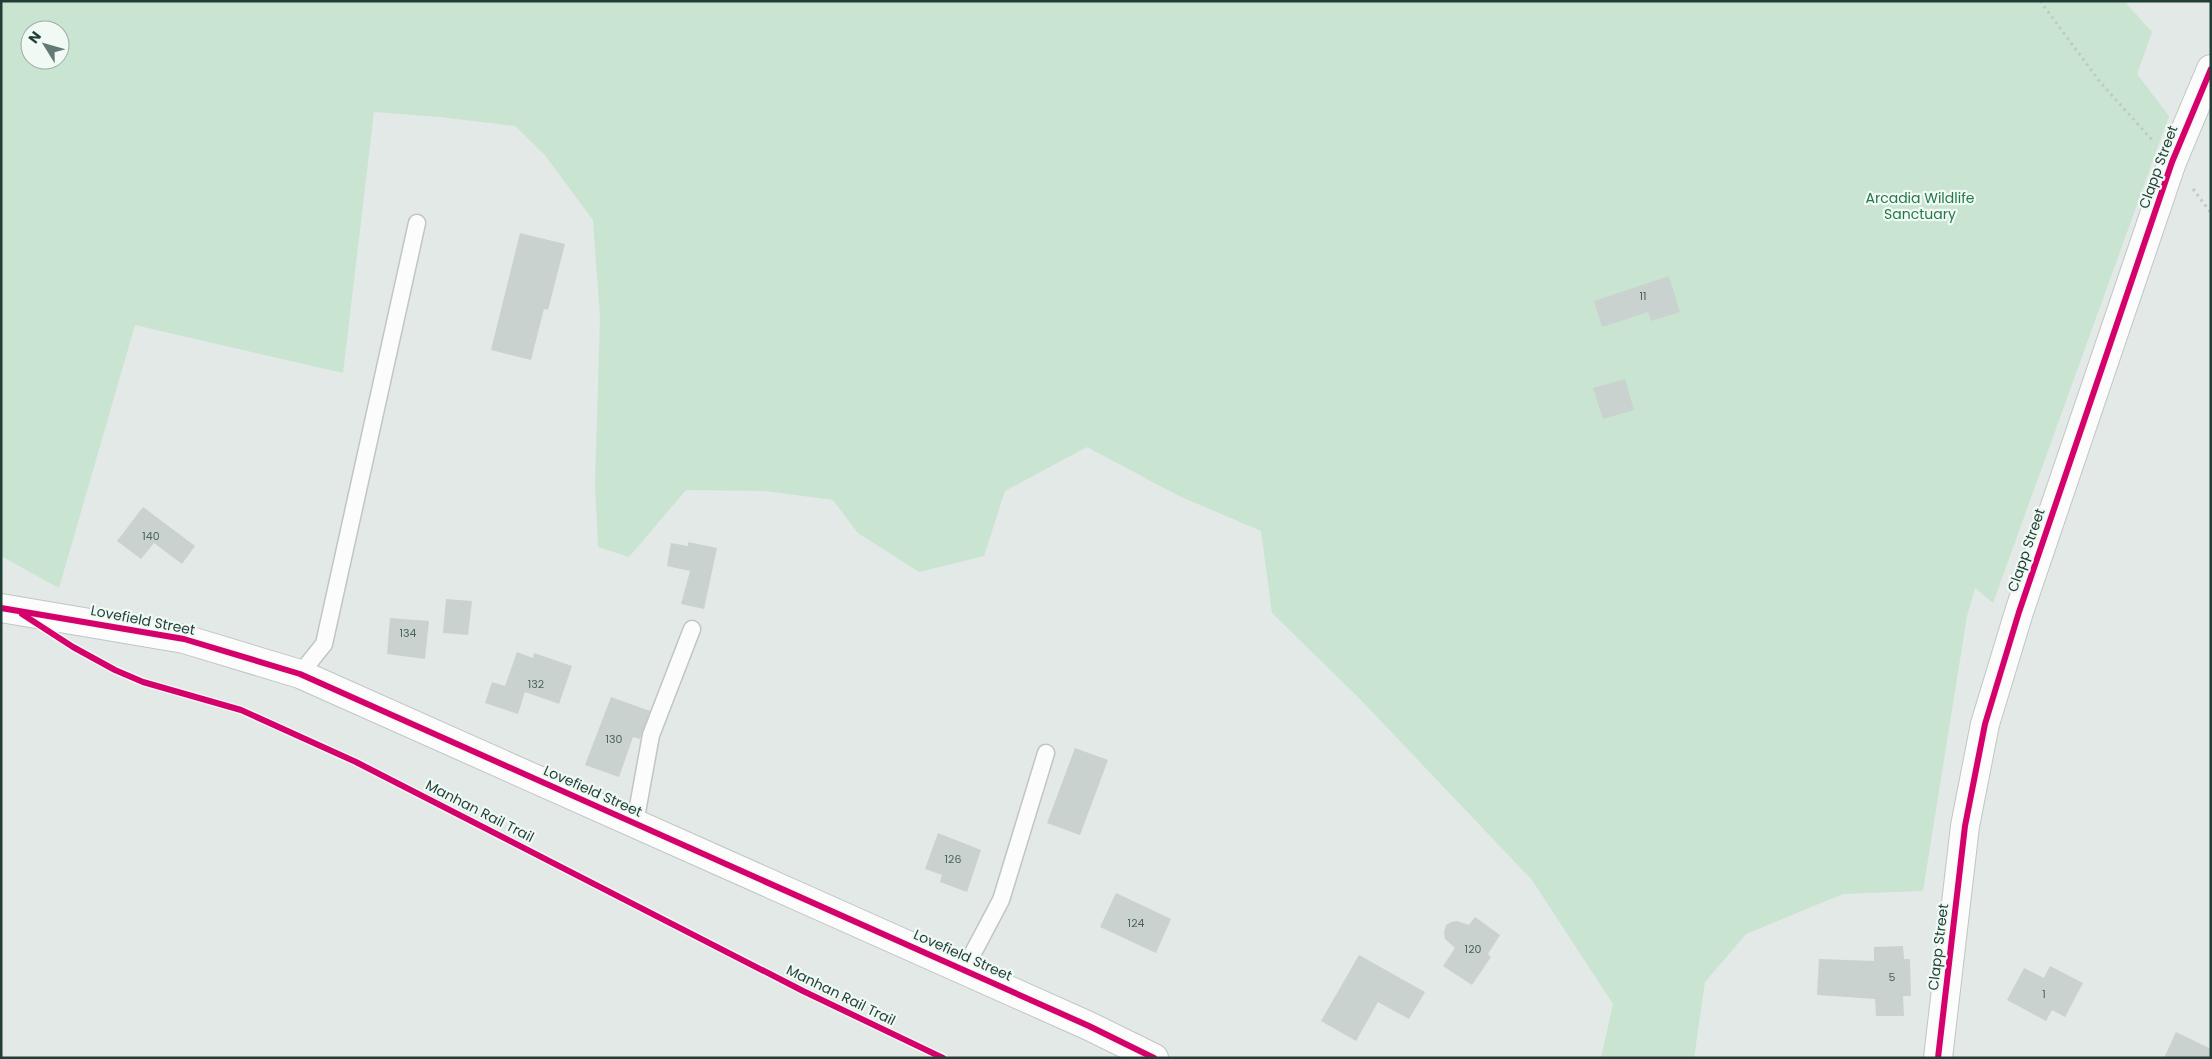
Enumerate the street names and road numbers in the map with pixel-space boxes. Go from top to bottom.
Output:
street label: Clapp Street [2134,123,2182,211]
street label: Clapp Street [2002,505,2050,595]
street label: Lovefield Street [89,600,197,640]
street label: Lovefield Street [541,760,645,822]
street label: Manhan Rail Trail [422,775,538,847]
street label: Clapp Street [1923,902,1953,992]
street label: Lovefield Street [911,924,1015,986]
street label: Manhan Rail Trail [783,960,899,1030]

